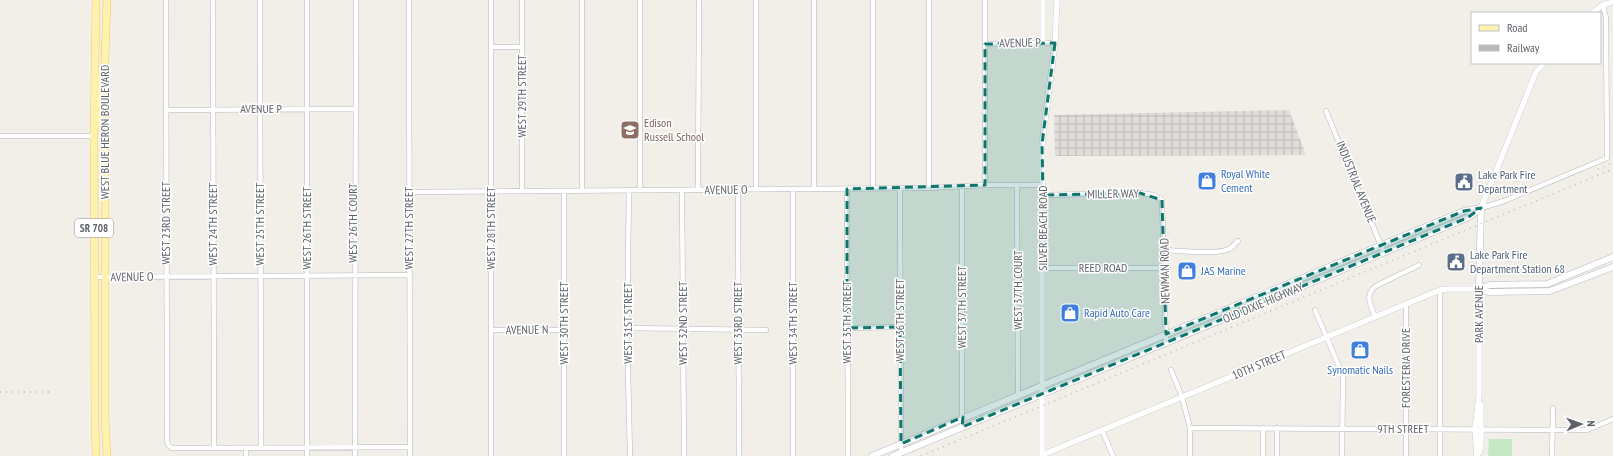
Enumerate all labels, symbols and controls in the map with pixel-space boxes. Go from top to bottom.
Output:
legend [1471,12,1601,64]
text: Road [1507,20,1527,35]
street label: AVENUE P [999,35,1042,50]
text: Railway [1507,40,1540,55]
street label: WEST 29TH STREET [514,54,529,137]
street label: WEST BLUE HERON BOULEVARD [97,65,112,199]
street label: AVENUE P [240,101,282,116]
place label: Edison Russell School [644,115,704,144]
school or university icon: Edison Russell School [619,119,641,141]
street label: INDUSTRIAL AVENUE [1333,139,1380,225]
place label: Royal White Cement [1221,166,1270,195]
place label: Lake Park Fire Department [1478,167,1536,196]
shop icon: Royal White Cement [1196,170,1218,192]
public building icon: Lake Park Fire Department [1453,171,1475,193]
street label: WEST 23RD STREET [158,181,173,265]
street label: WEST 24TH STREET [205,182,220,265]
street label: WEST 25TH STREET [252,182,267,265]
street label: AVENUE O [704,182,748,197]
street label: WEST 26TH COURT [345,183,360,263]
street label: SILVER BEACH ROAD [1035,185,1050,271]
street label: WEST 26TH STREET [299,186,314,269]
street label: WEST 27TH STREET [401,186,416,269]
street label: WEST 28TH STREET [483,186,498,269]
street label: MILLER WAY [1087,186,1140,201]
road number: SR 708 [75,219,113,237]
street label: NEWMAN ROAD [1156,238,1173,304]
place label: Lake Park Fire Department Station 68 [1470,247,1565,276]
street label: WEST 37TH COURT [1010,250,1025,330]
public building icon: Lake Park Fire Department Station 68 [1445,251,1467,273]
street label: REED ROAD [1079,260,1127,275]
shop icon: JAS Marine [1176,260,1198,282]
place label: JAS Marine [1200,263,1246,278]
street label: WEST 37TH STREET [954,265,969,348]
street label: AVENUE O [110,269,154,284]
street label: WEST 36TH STREET [892,278,907,361]
street label: OLD DIXIE HIGHWAY [1220,279,1306,326]
street label: WEST 32ND STREET [675,280,690,365]
street label: WEST 35TH STREET [839,280,854,363]
street label: WEST 30TH STREET [556,281,571,364]
street label: WEST 33RD STREET [730,281,745,365]
street label: WEST 34TH STREET [785,281,800,364]
street label: WEST 31ST STREET [620,282,635,364]
street label: PARK AVENUE [1471,285,1486,343]
shop icon: Rapid Auto Care [1059,302,1081,324]
place label: Rapid Auto Care [1084,305,1150,320]
street label: AVENUE N [505,322,549,337]
street label: FORESTERIA DRIVE [1398,328,1413,408]
shop icon: Synomatic Nails [1349,339,1371,361]
street label: 10TH STREET [1230,346,1289,383]
place label: Synomatic Nails [1327,362,1393,377]
north arrow [1561,404,1601,444]
text: N [1584,420,1598,427]
street label: 9TH STREET [1377,421,1429,436]

